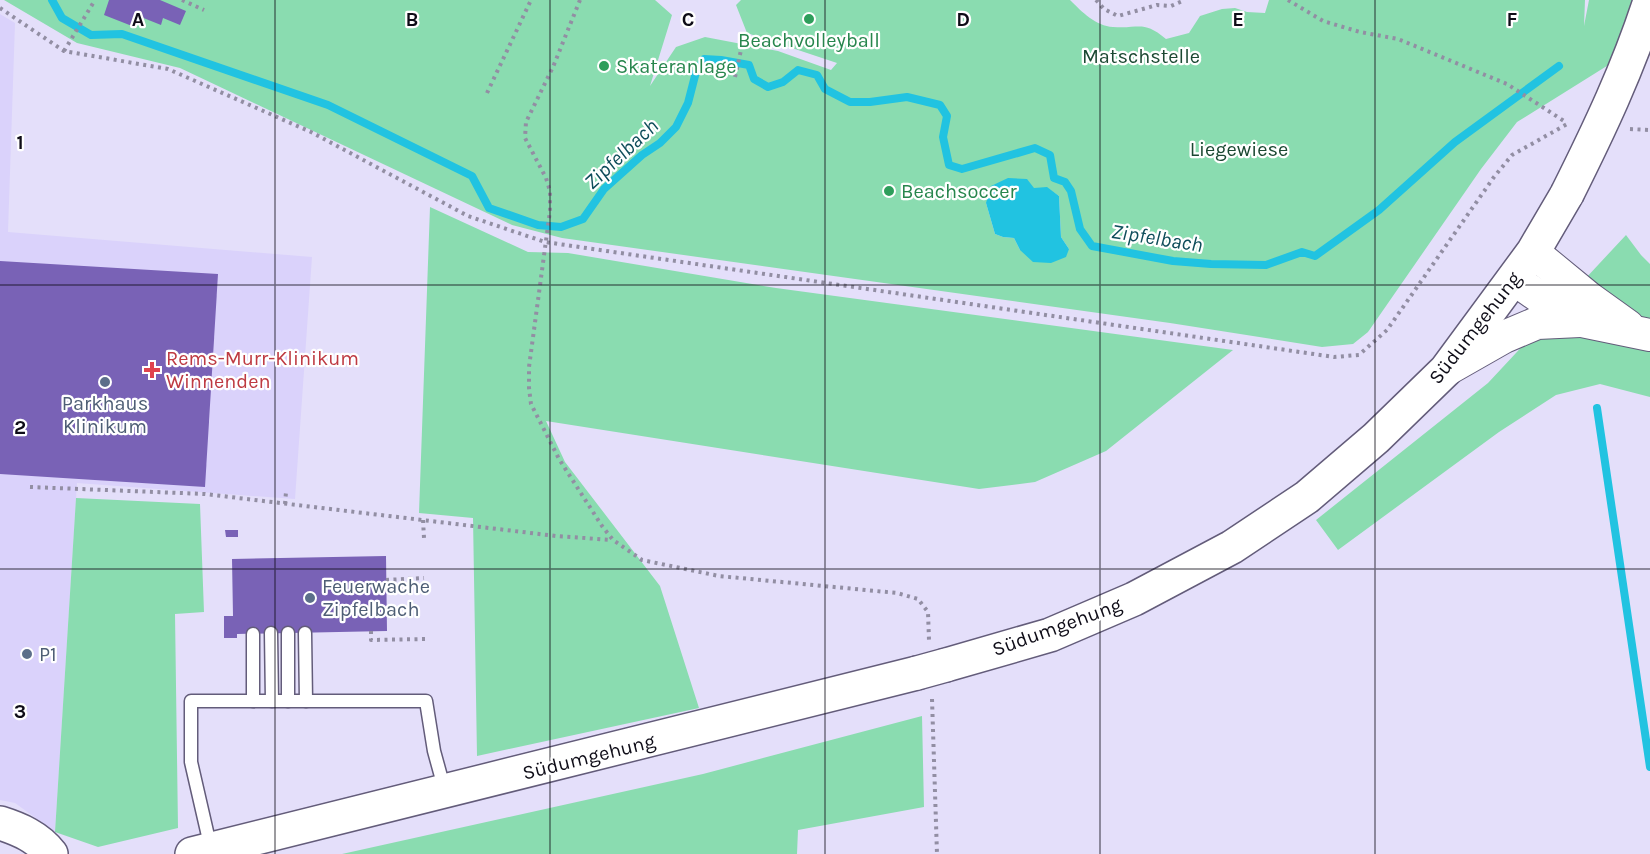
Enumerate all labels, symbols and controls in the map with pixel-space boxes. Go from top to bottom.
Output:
text: A [132,8,145,31]
text: B [406,8,418,31]
text: C [682,8,694,31]
text: D [956,8,970,31]
text: E [1232,8,1244,31]
text: F [1507,8,1518,31]
marker: Beachvolleyball [802,12,816,26]
place label: Beachvolleyball [738,29,880,52]
park label: Matschstelle [1082,45,1200,68]
place label: Skateranlage [616,55,737,78]
marker: Skateranlage [597,59,611,73]
water label: Zipfelbach [579,114,663,194]
text: 1 [16,131,24,154]
park label: Liegewiese [1190,138,1288,161]
place label: Beachsoccer [901,180,1017,203]
marker: Beachsoccer [882,184,896,198]
water label: Zipfelbach [1110,219,1204,257]
street label: Südumgehung [1424,267,1526,389]
place label: Rems-Murr-Klinikum Winnenden [166,347,359,393]
marker: Rems-Murr-Klinikum Winnenden [143,361,161,379]
marker: Parkhaus Klinikum [98,375,112,389]
place label: Parkhaus Klinikum [62,392,148,438]
text: 2 [14,416,26,439]
place label: Feuerwache Zipfelbach [322,575,430,621]
marker: Feuerwache Zipfelbach [303,591,317,605]
street label: Südumgehung [989,593,1125,661]
place label: P1 [39,643,57,666]
marker: P1 [20,647,34,661]
text: 3 [14,700,26,723]
street label: Südumgehung [520,729,658,785]

